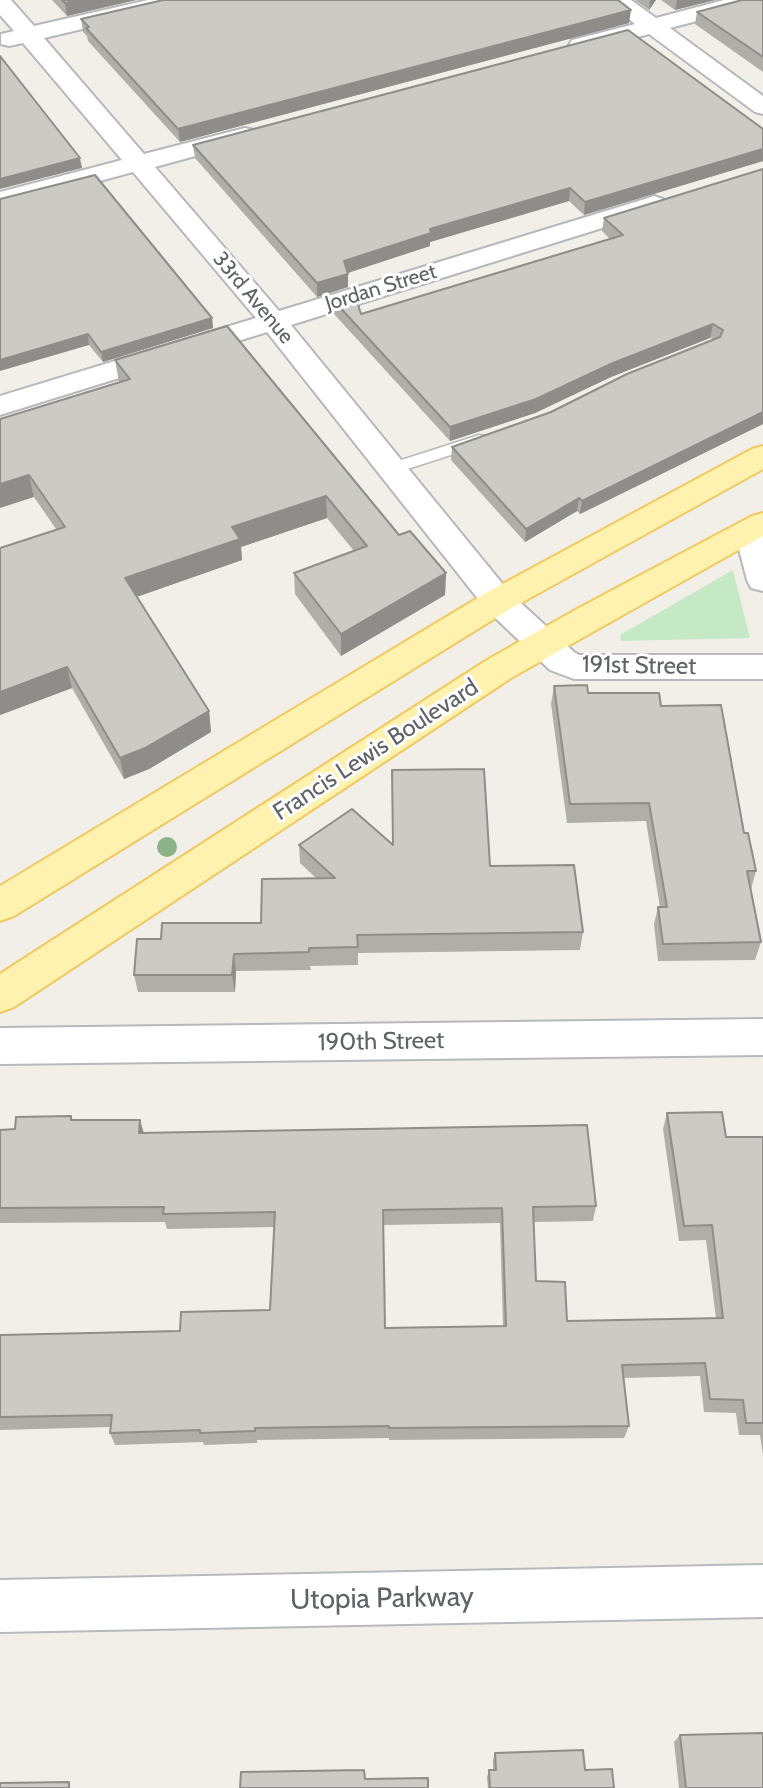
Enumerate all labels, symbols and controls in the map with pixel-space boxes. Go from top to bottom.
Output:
street label: 33rd Avenue [207,247,299,349]
street label: Jordan Street [322,259,440,317]
street label: 191st Street [582,651,696,681]
street label: Francis Lewis Boulevard [268,673,484,827]
street label: 190th Street [318,1026,444,1058]
street label: Utopia Parkway [290,1581,474,1617]

